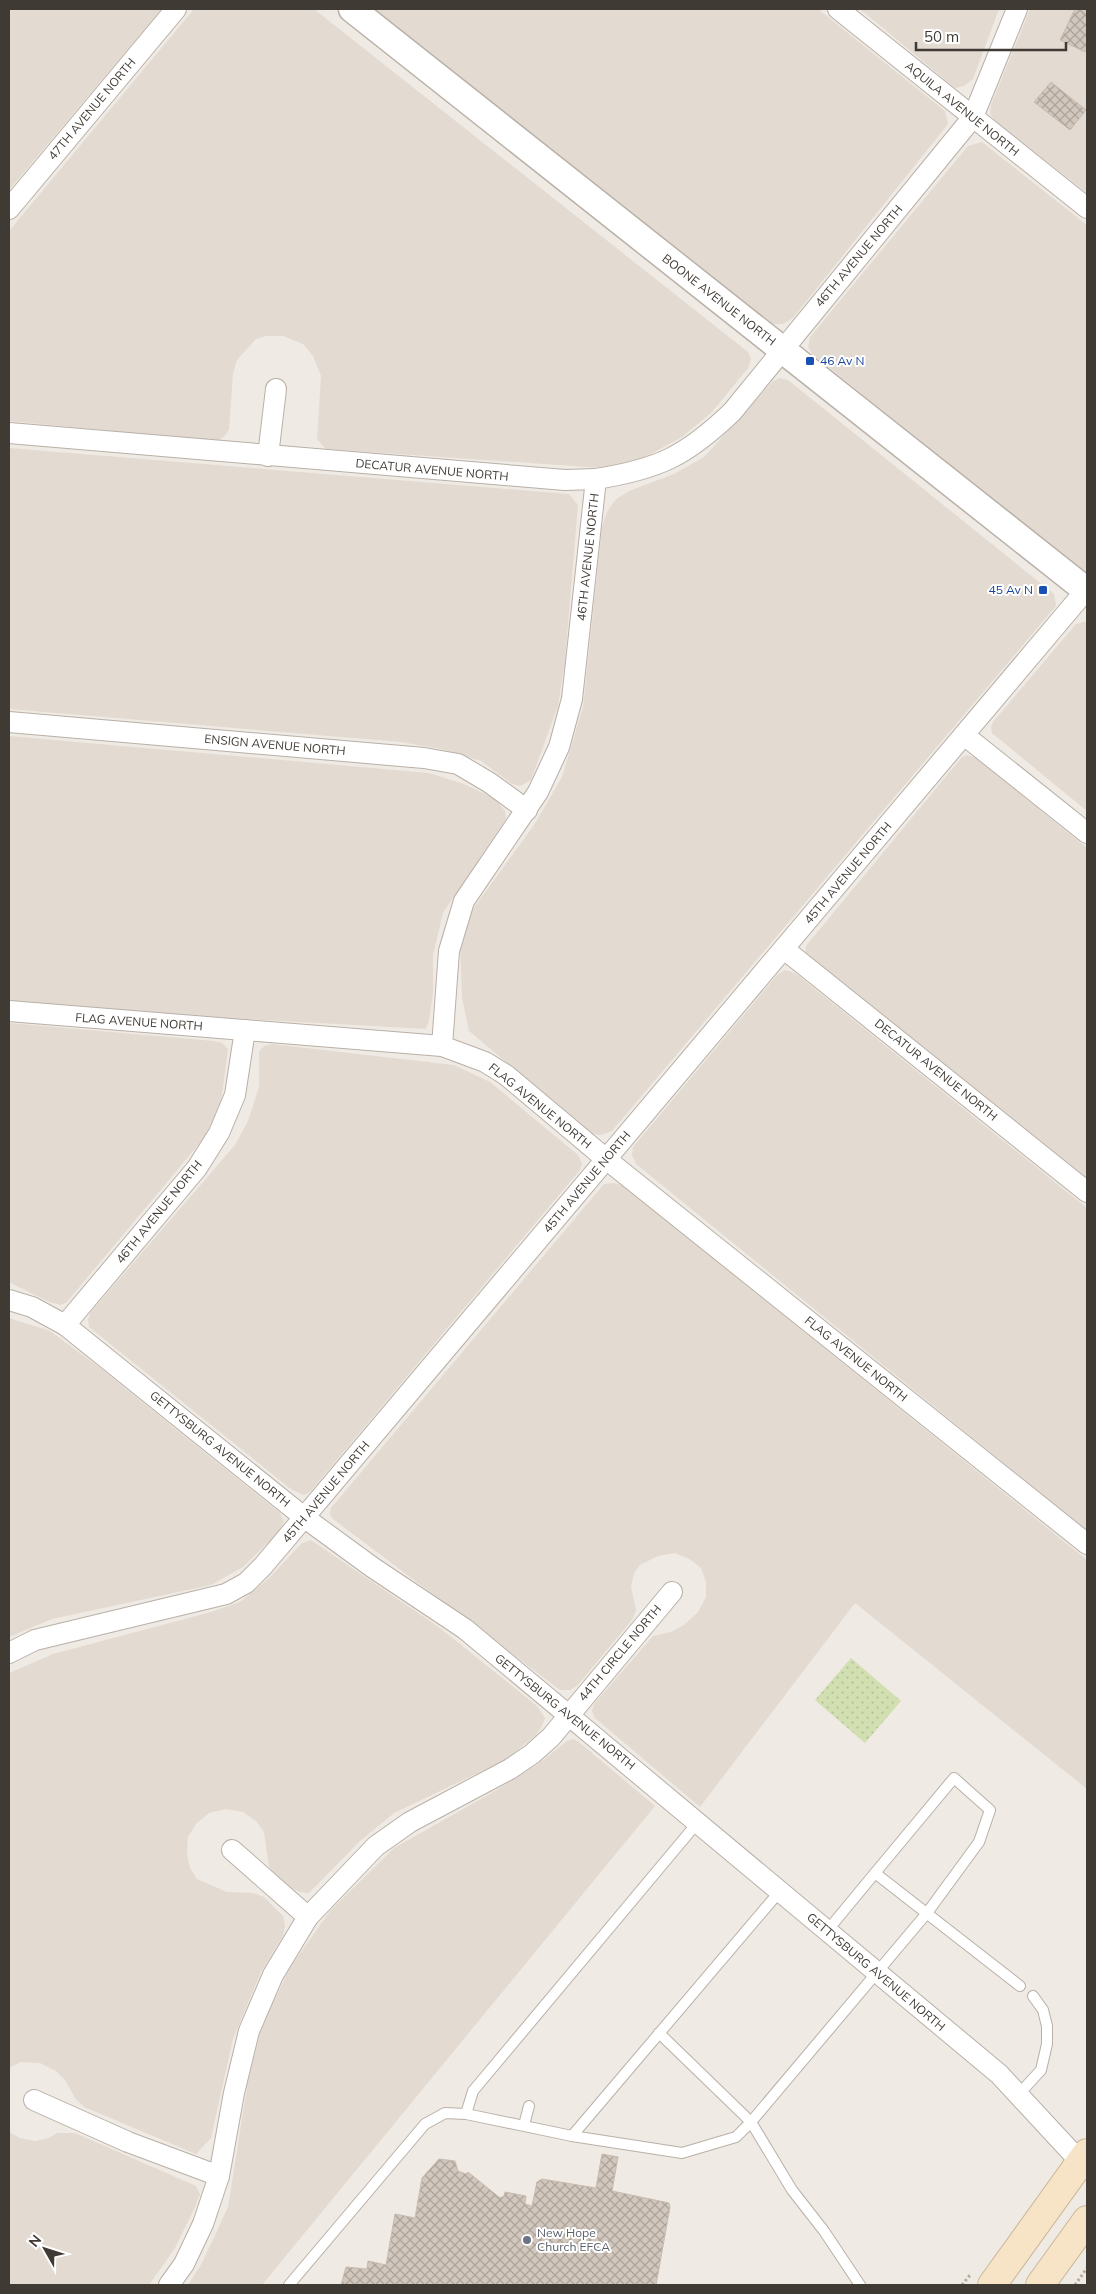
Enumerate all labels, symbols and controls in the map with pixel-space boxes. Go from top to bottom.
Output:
scale bar [916,20,1066,52]
text: 50 m [924,27,959,46]
street label: 47TH AVENUE NORTH [45,55,139,163]
street label: AQUILA AVENUE NORTH [902,58,1022,159]
street label: 46TH AVENUE NORTH [812,202,906,310]
street label: BOONE AVENUE NORTH [659,251,779,349]
place label: 46 Av N [820,353,865,368]
marker: 46 Av N [804,355,816,367]
street label: DECATUR AVENUE NORTH [355,455,509,484]
street label: 46TH AVENUE NORTH [573,492,602,621]
place label: 45 Av N [988,582,1033,597]
marker: 45 Av N [1037,584,1049,596]
street label: ENSIGN AVENUE NORTH [204,731,346,758]
street label: 45TH AVENUE NORTH [801,819,895,927]
street label: FLAG AVENUE NORTH [75,1010,203,1033]
street label: DECATUR AVENUE NORTH [872,1015,1001,1124]
street label: FLAG AVENUE NORTH [486,1060,595,1152]
street label: 45TH AVENUE NORTH [540,1128,634,1236]
street label: 46TH AVENUE NORTH [112,1157,205,1266]
street label: FLAG AVENUE NORTH [802,1313,911,1405]
street label: GETTYSBURG AVENUE NORTH [147,1387,294,1510]
street label: 45TH AVENUE NORTH [279,1438,373,1546]
street label: 44TH CIRCLE NORTH [575,1601,664,1704]
street label: GETTYSBURG AVENUE NORTH [492,1650,639,1773]
street label: GETTYSBURG AVENUE NORTH [804,1909,949,2034]
north arrow [20,2224,70,2274]
place label: New Hope Church EFCA [537,2225,610,2254]
text: N [25,2231,45,2251]
marker: New Hope Church EFCA [521,2234,533,2246]

